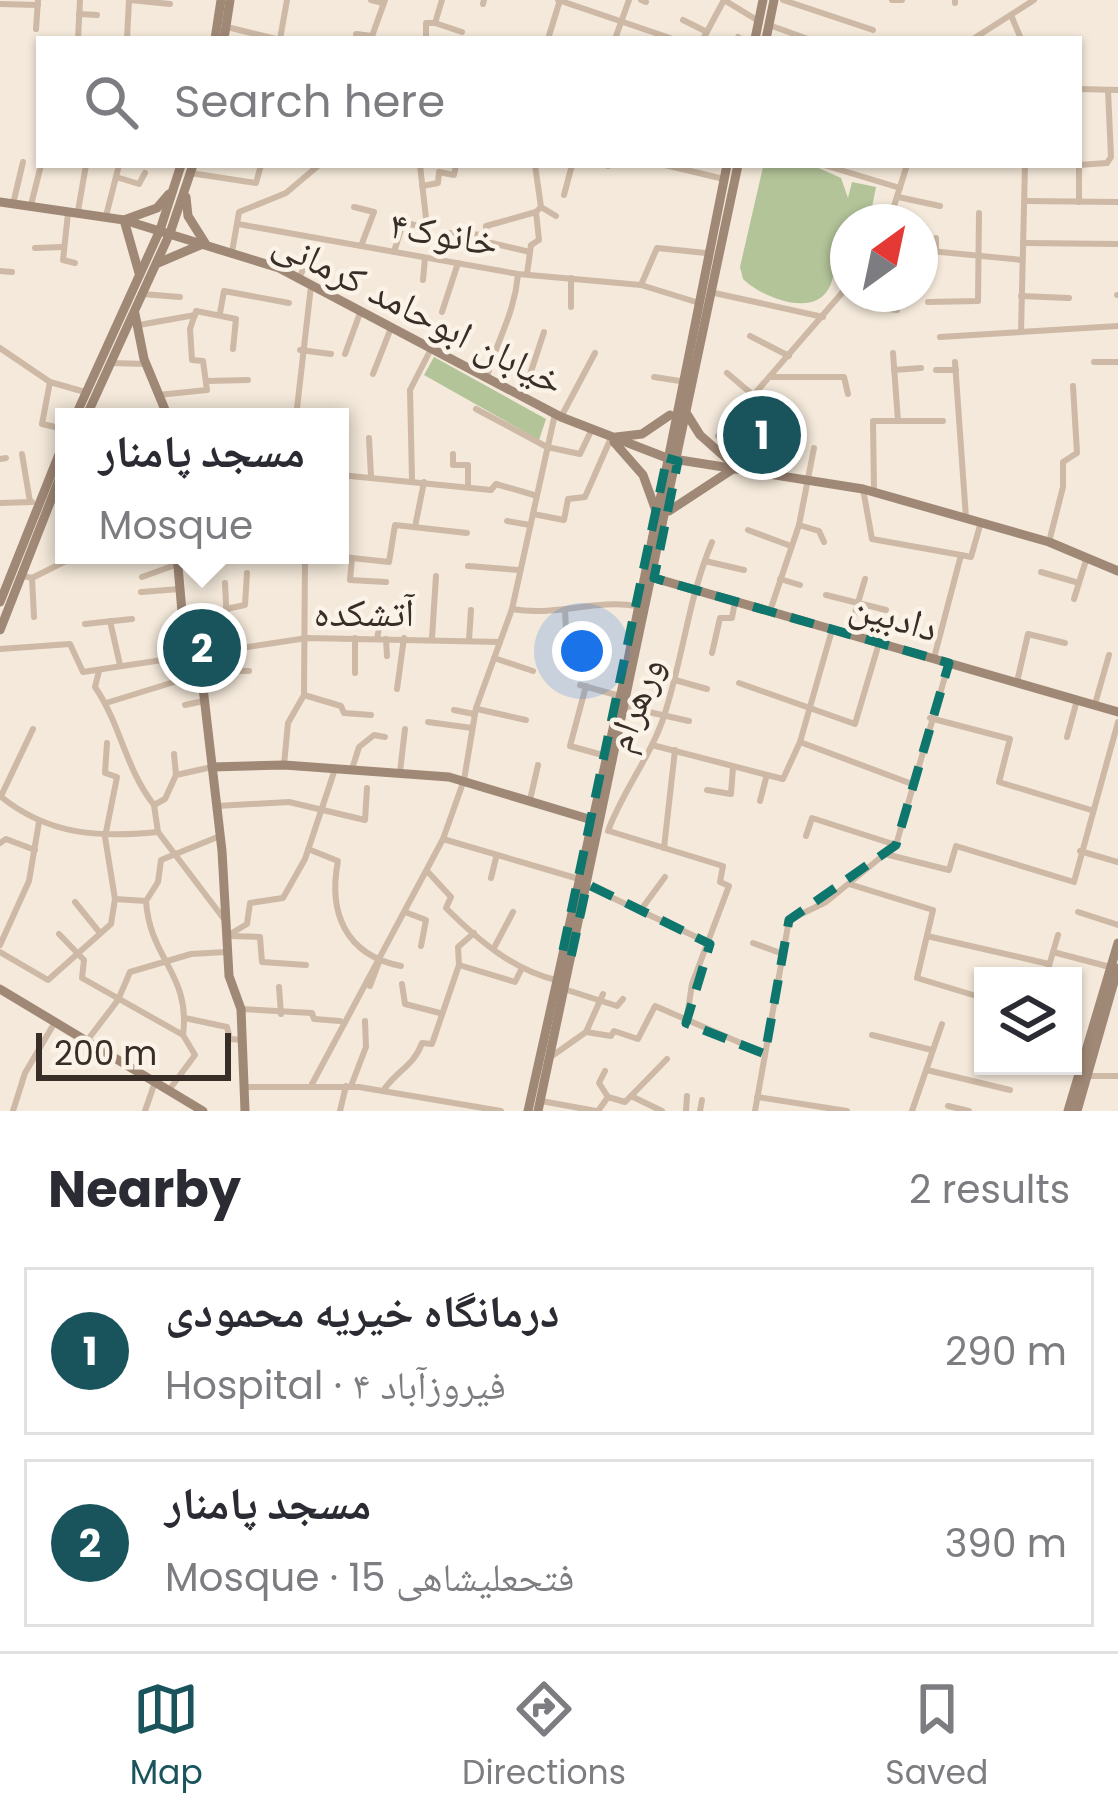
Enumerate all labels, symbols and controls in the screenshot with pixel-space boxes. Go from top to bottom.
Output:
search box [36,36,1082,168]
icon: search [78,69,144,135]
text: Search here [174,70,445,133]
street label: خانوک۴ [385,197,503,270]
north arrow [830,204,938,312]
street label: خیابان ابوحامد کرمانی [264,214,574,408]
pin: 1 [723,390,801,480]
popup [55,408,349,564]
text: مسجد پامنار [99,420,305,483]
text: Mosque [99,498,253,553]
street label: دادبین [843,578,944,655]
street label: آتشکده [314,585,415,640]
pin: 2 [163,603,241,693]
your location [552,621,612,681]
street label: ورهرام [591,649,678,759]
map controls [974,967,1082,1075]
button: layers [974,967,1082,1075]
scale bar [36,1027,231,1080]
text: 200 m [54,1030,157,1077]
text: Nearby [48,1153,241,1225]
text: 2 results [909,1162,1070,1217]
text: درمانگاه خیریه محمودی [165,1280,560,1343]
text: 1 [83,1324,97,1379]
text: 290 m [945,1324,1067,1379]
text: Hospital · فیروزآباد ۴ [165,1358,506,1413]
text: مسجد پامنار [165,1472,371,1535]
text: 2 [79,1516,101,1571]
text: 390 m [944,1516,1067,1571]
text: Mosque · فتحعلیشاهی 15 [165,1550,574,1605]
tab: Map [130,1676,203,1798]
tab: Directions [462,1676,626,1798]
tab: Saved [885,1676,988,1798]

